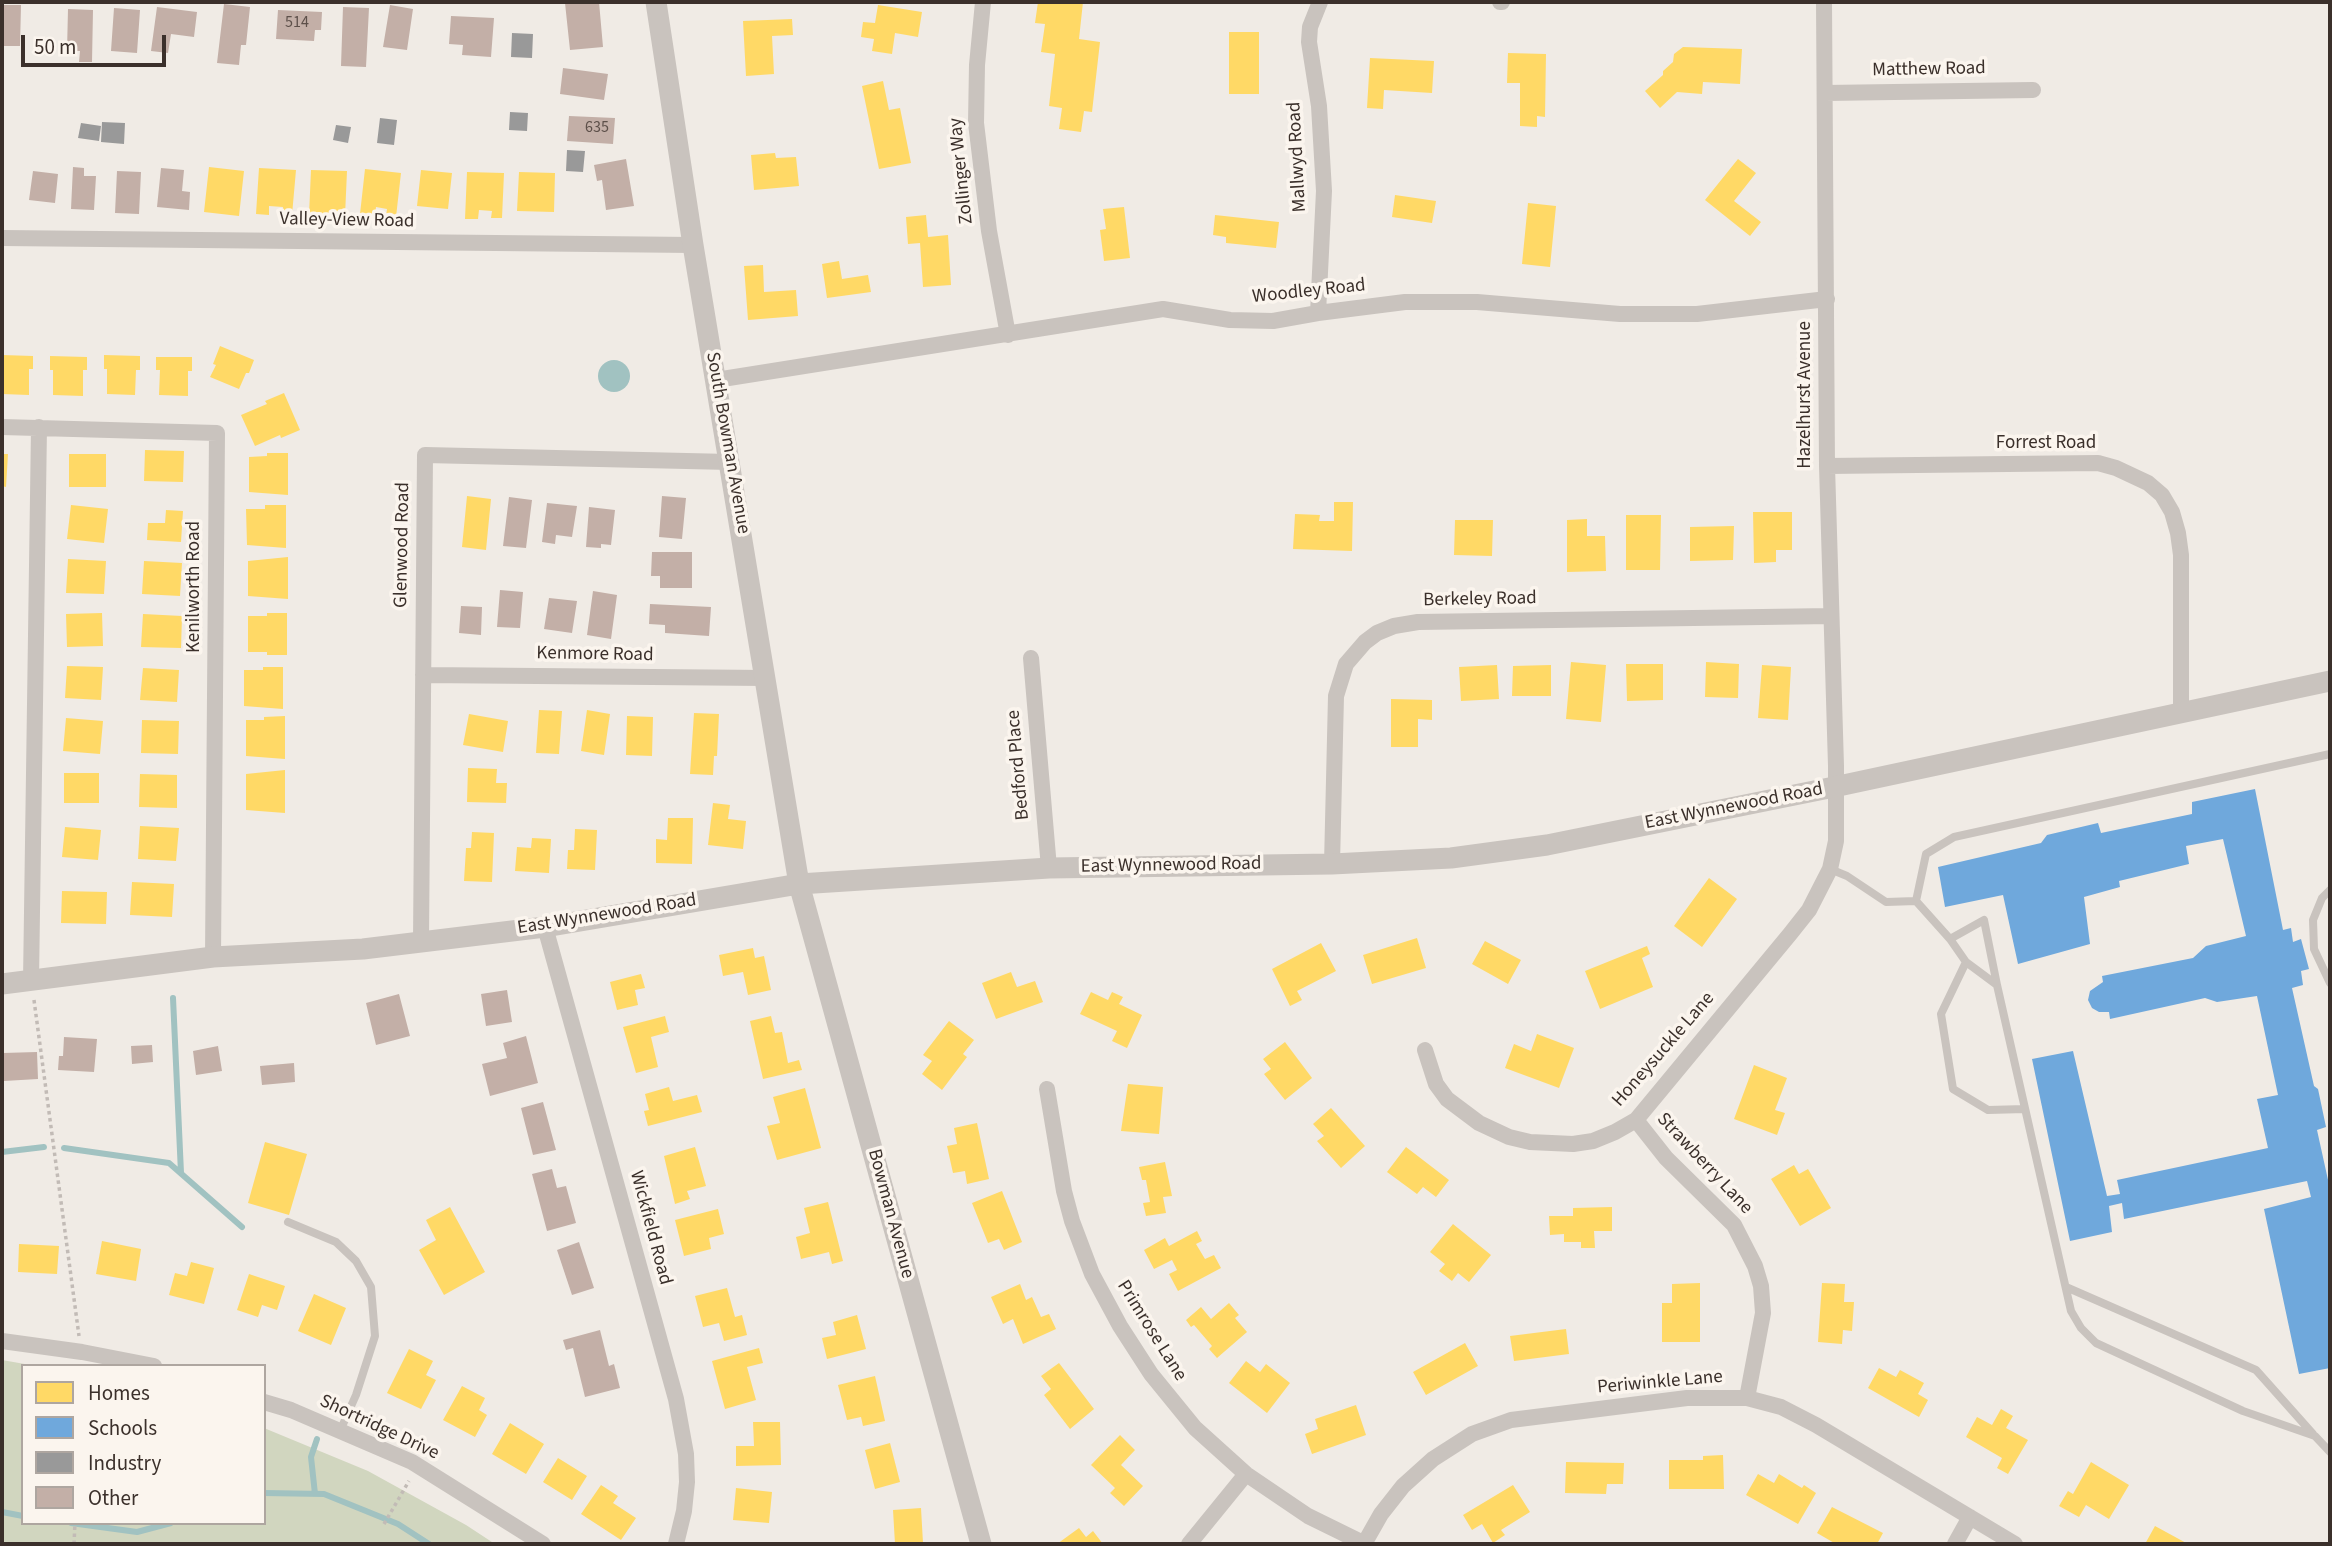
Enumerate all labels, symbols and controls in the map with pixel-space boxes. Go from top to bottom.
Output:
house number: 514 [285,13,309,33]
scale bar [24,21,170,65]
text: 50 m [34,32,76,62]
street label: Matthew Road [1872,58,1986,82]
street label: Mallwyd Road [1284,101,1312,213]
street label: Zollinger Way [945,117,979,225]
house number: 635 [585,118,609,138]
street label: Valley-View Road [279,208,415,234]
street label: Woodley Road [1251,275,1367,309]
street label: Hazelhurst Avenue [1795,321,1817,469]
street label: South Bowman Avenue [700,350,754,536]
street label: Forrest Road [1996,433,2096,455]
street label: Glenwood Road [391,482,415,608]
street label: Kenilworth Road [184,521,206,653]
street label: Berkeley Road [1423,588,1537,612]
street label: Kenmore Road [536,643,654,667]
street label: Bedford Place [1003,709,1035,821]
street label: East Wynnewood Road [1643,779,1825,835]
street label: East Wynnewood Road [1080,853,1262,879]
street label: East Wynnewood Road [516,890,698,940]
street label: Honeysuckle Lane [1608,988,1720,1112]
street label: Strawberry Lane [1651,1109,1757,1219]
street label: Bowman Avenue [862,1147,918,1281]
street label: Wickfield Road [624,1168,676,1288]
street label: Primrose Lane [1111,1277,1191,1385]
legend [21,1364,266,1525]
street label: Periwinkle Lane [1596,1366,1724,1400]
text: Homes [88,1378,150,1408]
street label: Shortridge Drive [316,1390,442,1466]
text: Schools [88,1413,157,1443]
text: Industry [88,1448,161,1478]
text: Other [88,1483,138,1513]

